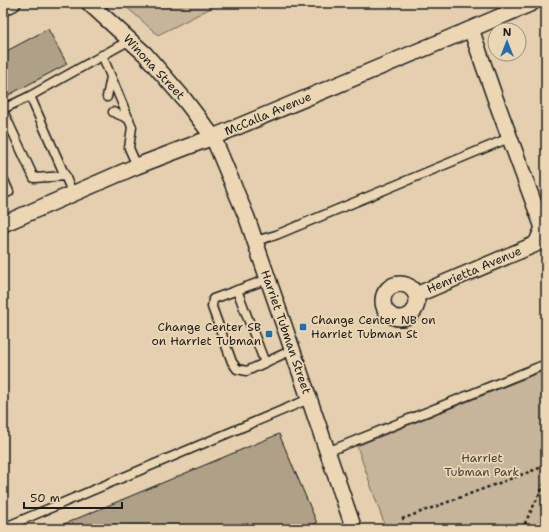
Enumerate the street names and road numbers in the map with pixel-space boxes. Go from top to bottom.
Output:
street label: Winona Street [120,31,188,103]
street label: McCalla Avenue [222,88,314,140]
street label: Henrietta Avenue [424,243,524,297]
street label: Harriet Tubman Street [257,268,315,396]

